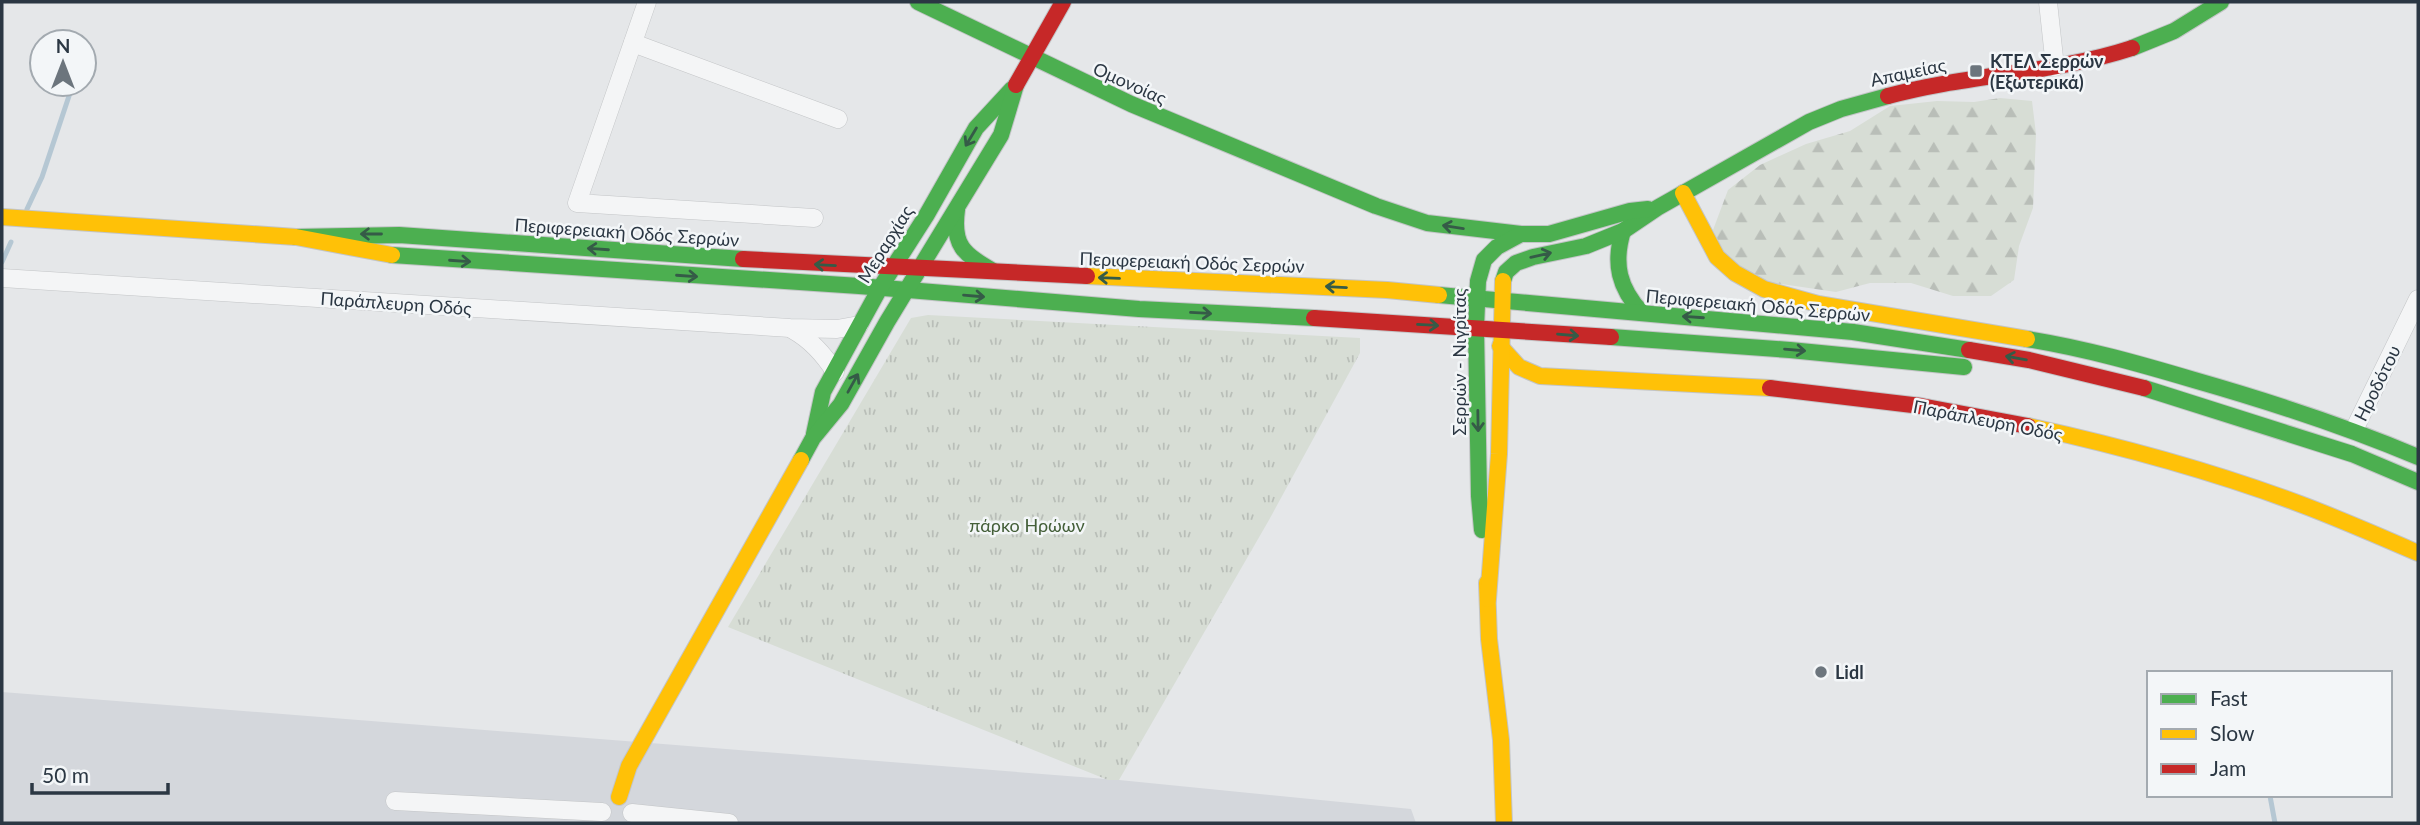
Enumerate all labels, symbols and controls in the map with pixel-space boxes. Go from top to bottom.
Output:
north arrow [28,28,98,98]
text: N [56,34,70,57]
place label: ΚΤΕΛ Σερρών (Εξωτερικά) [1990,50,2104,93]
street label: Απαμείας [1868,53,1948,91]
street label: Ομονοίας [1090,57,1171,109]
marker: ΚΤΕΛ Σερρών (Εξωτερικά) [1968,63,1984,79]
one-way arrow [964,126,978,146]
street label: Μεραρχίας [853,201,918,287]
street label: Περιφερειακή Οδός Σερρών [514,213,740,251]
one-way arrow [1443,220,1465,233]
one-way arrow [360,227,383,241]
one-way arrow [587,242,610,255]
street label: Περιφερειακή Οδός Σερρών [1079,247,1305,277]
one-way arrow [1529,248,1552,262]
one-way arrow [448,255,471,268]
one-way arrow [814,258,837,271]
one-way arrow [675,270,698,283]
one-way arrow [1098,271,1121,284]
one-way arrow [1325,280,1348,293]
street label: Περιφερειακή Οδός Σερρών [1645,284,1871,326]
street label: Παράπλευρη Οδός [320,287,473,319]
street label: Σερρών - Νιγρίτας [1448,288,1470,436]
one-way arrow [962,290,985,303]
one-way arrow [1189,306,1212,319]
one-way arrow [1682,310,1705,323]
one-way arrow [1417,318,1440,331]
one-way arrow [1557,329,1579,342]
street label: Ηροδότου [2349,341,2405,425]
one-way arrow [1784,344,1806,357]
one-way arrow [2005,351,2028,364]
one-way arrow [847,373,860,394]
street label: Παράπλευρη Οδός [1911,395,2065,445]
one-way arrow [1471,409,1485,432]
park label: πάρκο Ηρώων [969,514,1085,536]
place label: Lidl [1835,661,1864,683]
marker: Lidl [1813,664,1829,680]
legend [2147,671,2392,797]
text: Fast [2210,685,2248,710]
text: Slow [2210,720,2255,745]
scale bar [32,752,168,796]
text: Jam [2210,755,2246,780]
text: 50 m [42,762,89,787]

